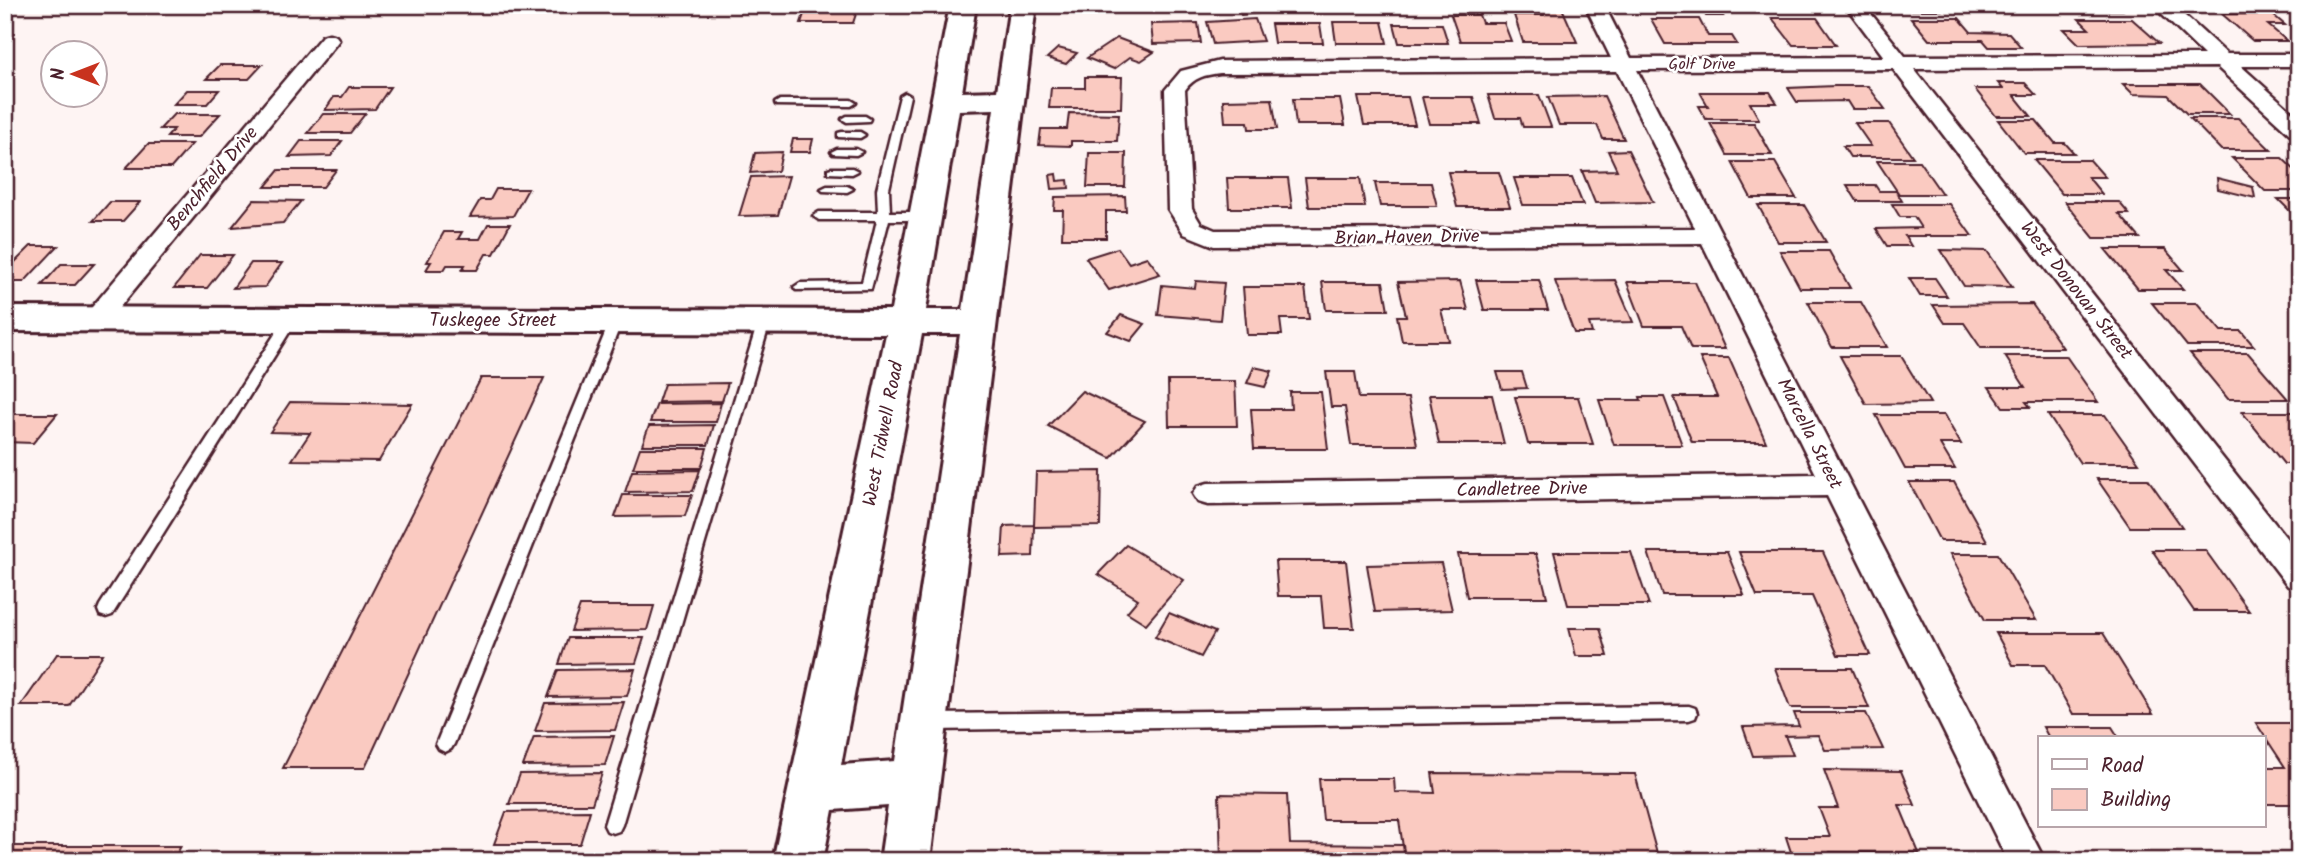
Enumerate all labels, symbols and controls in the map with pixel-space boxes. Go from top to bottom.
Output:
north arrow [38,38,108,108]
street label: Golf Drive [1669,52,1735,77]
text: N [44,68,74,80]
street label: Benchfield Drive [160,119,266,238]
street label: West Donovan Street [2012,215,2140,367]
street label: Brian Haven Drive [1334,222,1480,254]
street label: Tuskegee Street [430,306,557,336]
street label: West Tidwell Road [855,358,913,509]
street label: Marcella Street [1768,373,1850,495]
street label: Candletree Drive [1456,474,1588,506]
legend [2038,736,2266,828]
text: Road [2101,750,2144,783]
text: Building [2101,784,2171,817]

